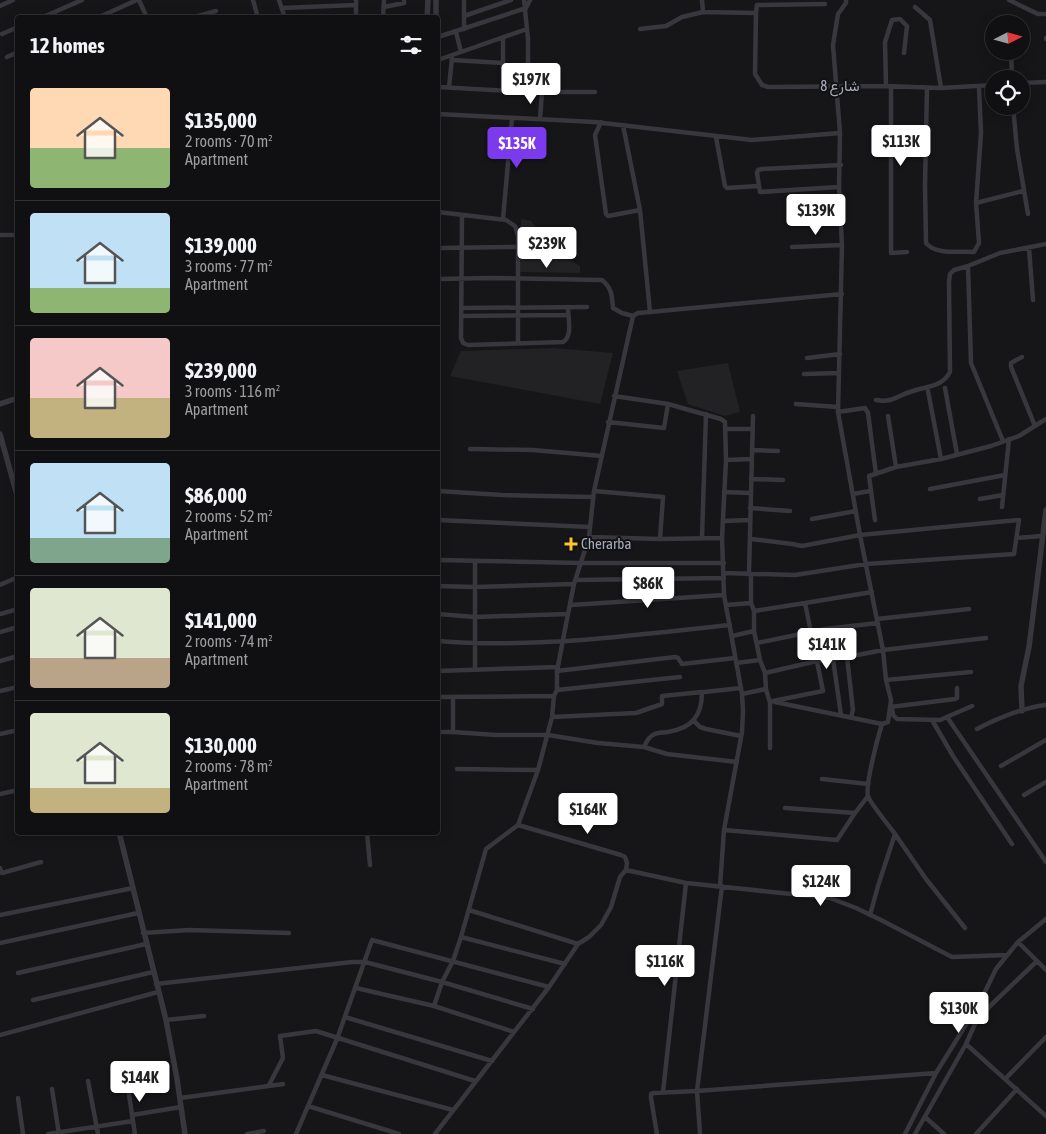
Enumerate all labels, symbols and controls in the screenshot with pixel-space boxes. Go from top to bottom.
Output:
north arrow [985,15,1030,60]
map controls [985,15,1030,115]
icon: filters [397,31,425,59]
text: 12 homes [30,33,105,57]
pin: $197K [496,62,566,105]
text: $197K [512,70,550,88]
button: locate [985,70,1030,115]
street label: شارع 8 [820,77,860,97]
icon: home [70,108,130,168]
text: $135,000 [185,108,257,132]
pin: $113K [866,124,936,167]
pin: $135K [482,126,552,169]
text: 2 rooms · 70 m² [185,132,273,150]
text: $113K [882,132,920,150]
text: $135K [498,134,536,152]
text: Apartment [185,150,248,168]
pin: $139K [781,194,851,236]
text: $139K [797,201,835,219]
pin: $239K [512,226,582,269]
icon: home [70,233,130,293]
text: $139,000 [185,233,257,257]
text: $239K [528,234,566,252]
text: 3 rooms · 77 m² [185,257,273,275]
text: Apartment [185,275,248,293]
icon: home [70,358,130,418]
text: $239,000 [185,358,257,382]
text: 3 rooms · 116 m² [185,382,280,400]
text: Apartment [185,400,248,418]
icon: home [70,483,130,543]
text: $86,000 [185,483,247,507]
text: 2 rooms · 52 m² [185,507,273,525]
text: Apartment [185,525,248,543]
place label: Cherarba [581,535,631,552]
marker: Cherarba [565,538,577,550]
pin: $86K [618,566,678,609]
text: $86K [633,574,663,592]
icon: home [70,608,130,668]
text: $141,000 [185,608,257,632]
pin: $141K [792,628,862,670]
text: 2 rooms · 74 m² [185,632,273,650]
text: $141K [808,635,846,653]
text: Apartment [185,650,248,668]
icon: home [70,733,130,793]
text: $130,000 [185,733,257,757]
text: 2 rooms · 78 m² [185,757,273,775]
text: Apartment [185,775,248,793]
pin: $164K [553,792,623,835]
text: $164K [569,800,607,818]
pin: $124K [786,864,856,907]
text: $124K [802,872,840,890]
pin: $116K [630,944,700,987]
text: $116K [646,952,684,970]
pin: $130K [924,992,994,1034]
text: $130K [940,999,978,1017]
pin: $144K [105,1060,175,1103]
text: $144K [121,1068,159,1086]

